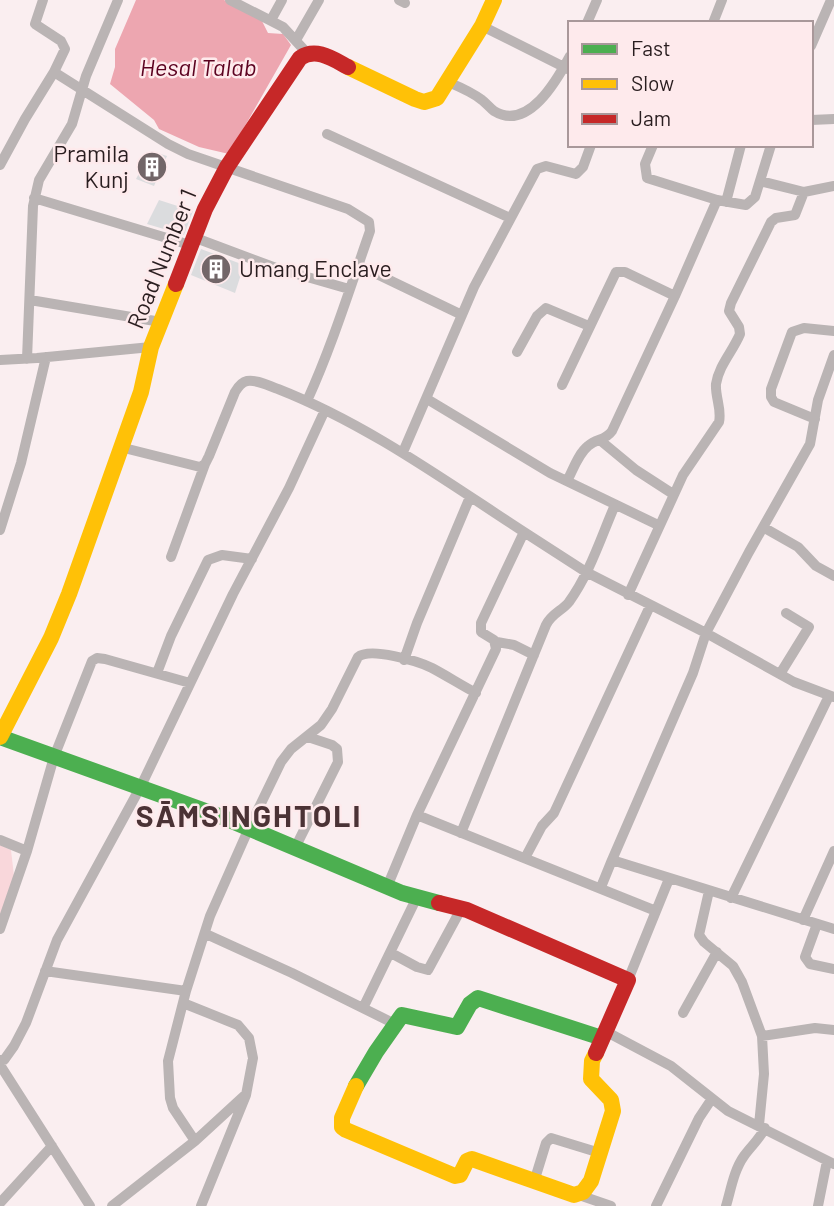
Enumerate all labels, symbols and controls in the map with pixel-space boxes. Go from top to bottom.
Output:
legend [568,21,813,147]
text: Fast [631,35,671,60]
water label: Hesal Talab [140,52,256,81]
text: Slow [631,70,674,95]
text: Jam [631,105,671,130]
place label: Pramila Kunj [53,139,129,193]
building icon: Pramila Kunj [135,150,169,184]
street label: Road Number 1 [120,185,202,332]
building icon: Umang Enclave [199,252,233,286]
place label: Umang Enclave [239,254,392,282]
district label: SĀMSINGHTOLI [136,797,362,833]

